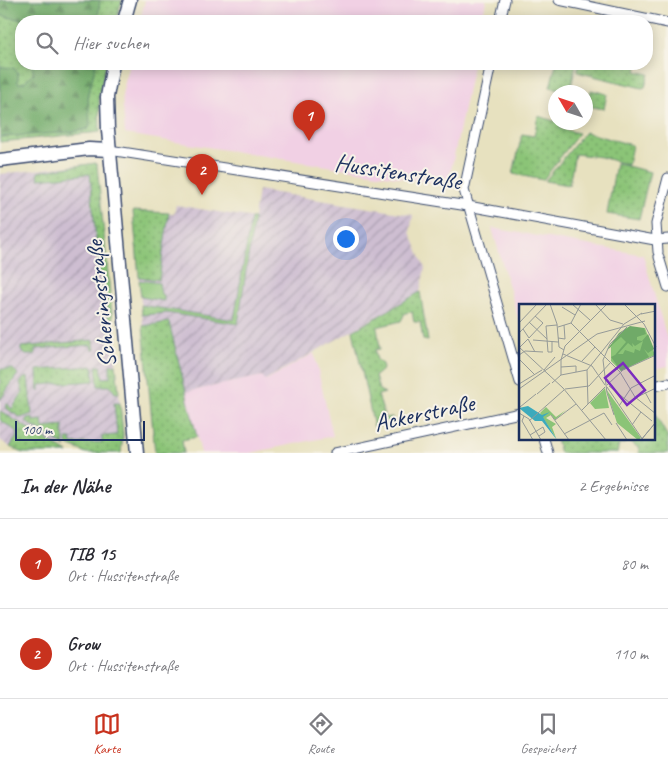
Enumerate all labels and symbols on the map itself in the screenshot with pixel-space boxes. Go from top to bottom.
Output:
north arrow [548,85,593,130]
pin: 1 [293,100,325,141]
street label: Hussitenstraße [333,146,465,198]
pin: 2 [186,154,218,195]
your location [333,226,359,252]
street label: Scheringstraße [78,237,124,369]
inset map [519,304,656,440]
street label: Ackerstraße [371,386,479,439]
scale bar [15,418,145,441]

